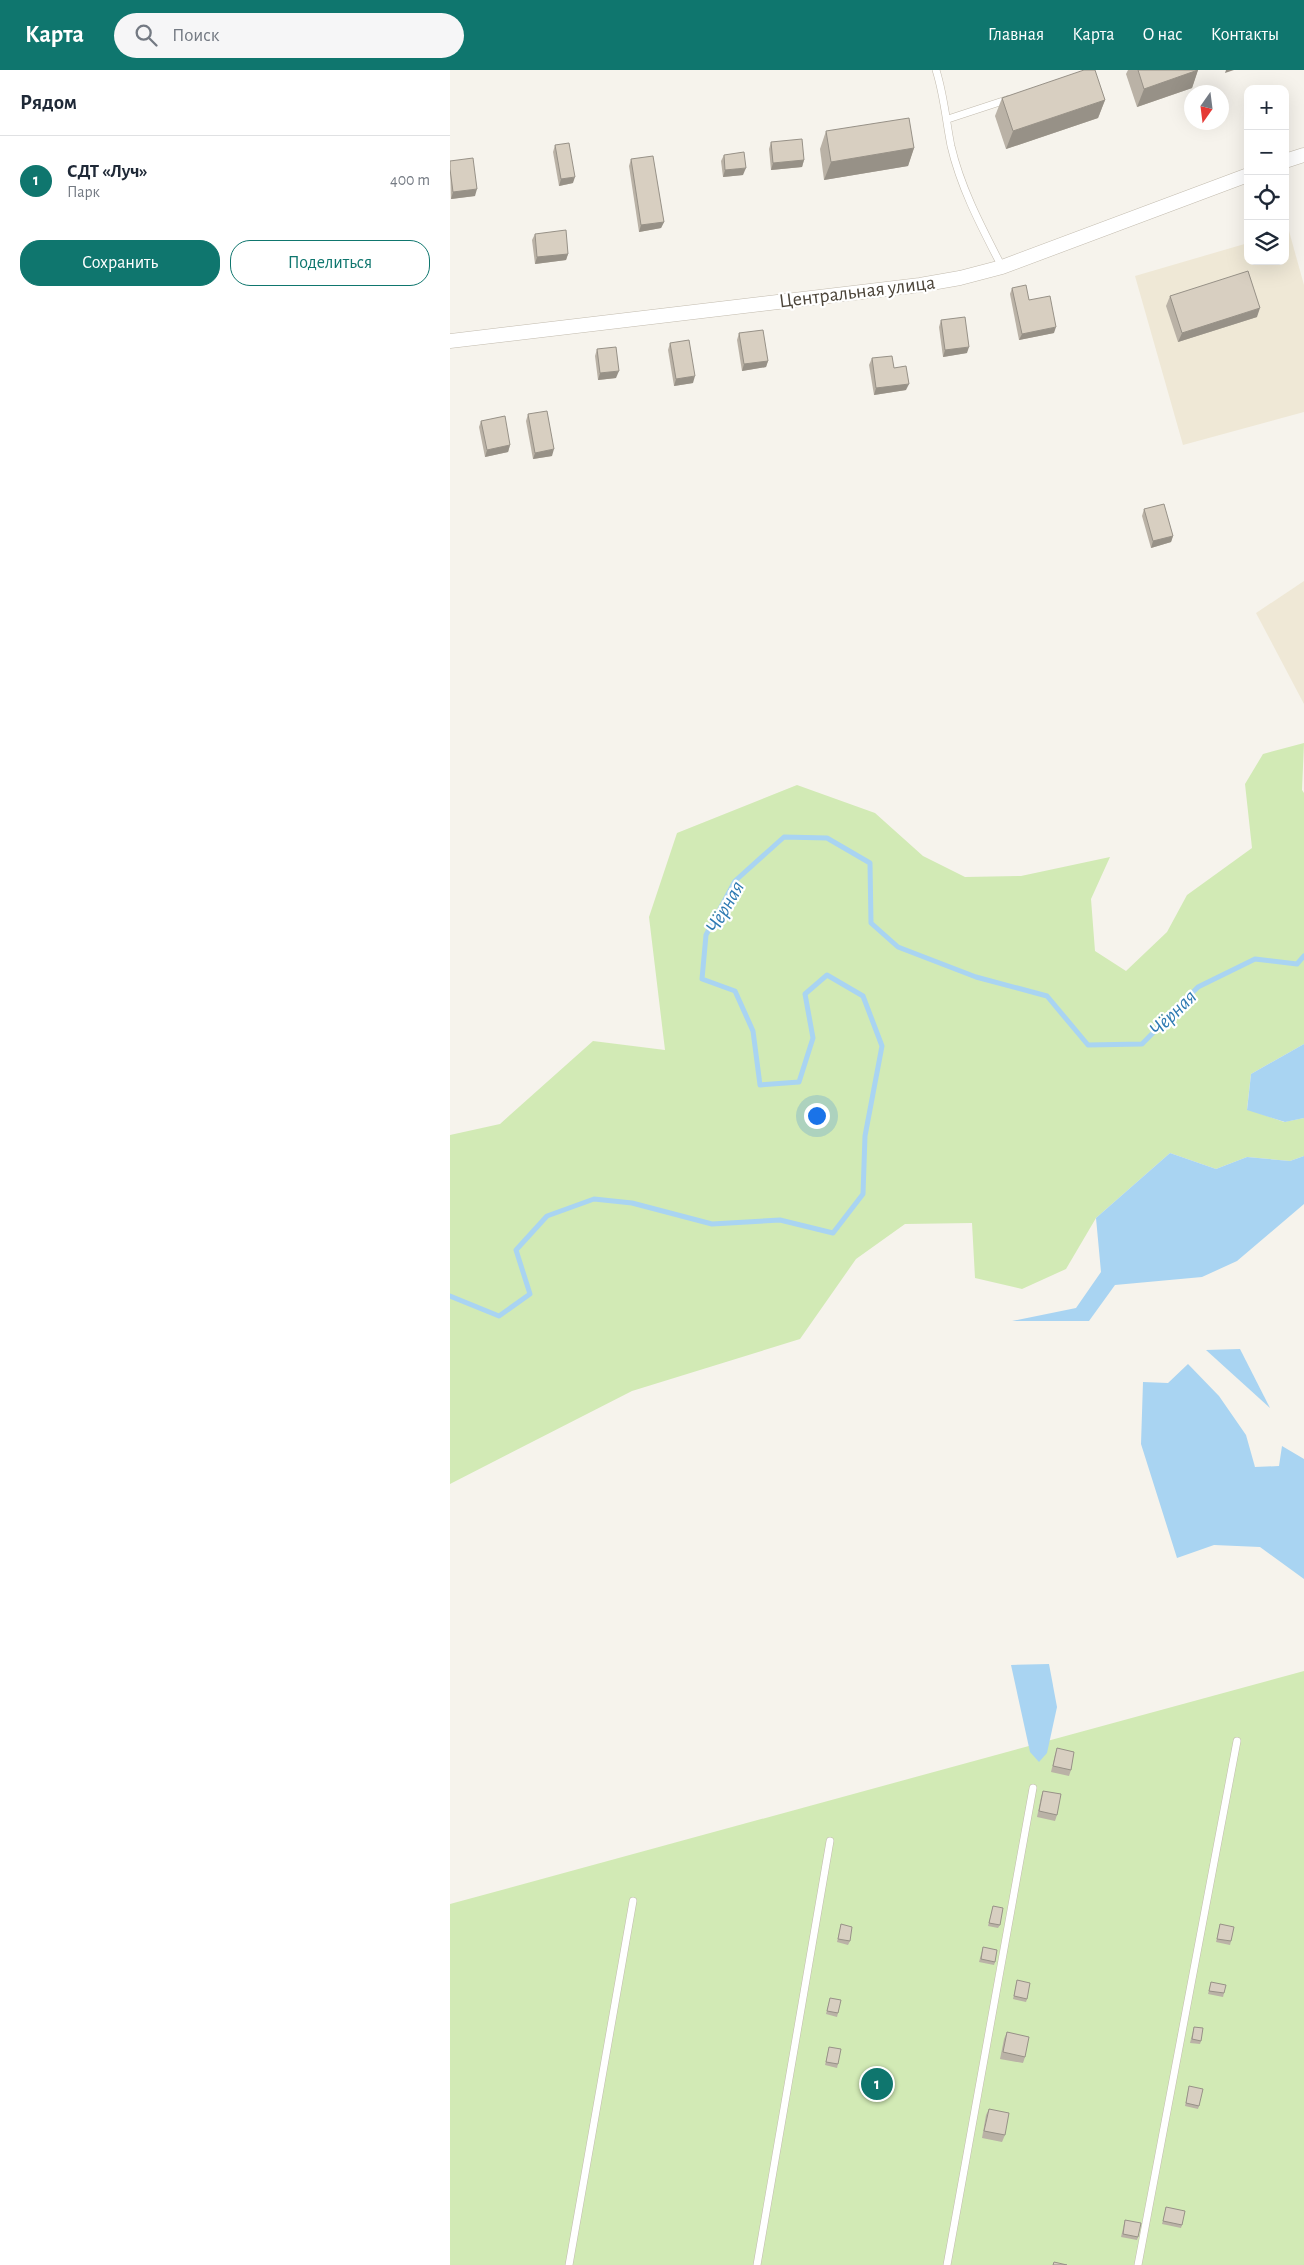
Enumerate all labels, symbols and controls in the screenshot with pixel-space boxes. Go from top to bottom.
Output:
search box [114,13,464,58]
icon: search [132,21,160,49]
text: Карта [25,23,84,47]
text: Поиск [172,26,219,45]
text: Главная [988,26,1044,44]
text: Карта [1072,26,1114,44]
text: О нас [1142,26,1183,44]
text: Контакты [1211,26,1279,44]
north arrow [1184,85,1229,130]
map controls [1244,85,1289,265]
button: + [1244,85,1289,130]
text: Рядом [20,92,77,113]
button: − [1244,130,1289,175]
text: СДТ «Луч» [67,162,148,181]
text: 1 [33,172,39,188]
text: 400 m [390,172,430,188]
button: locate [1244,175,1289,220]
text: Парк [67,184,100,200]
button: layers [1244,220,1289,265]
button: Сохранить [20,240,220,286]
button: Поделиться [230,240,430,286]
street label: Центральная улица [778,272,936,312]
water label: Чёрная [702,877,749,937]
water label: Чёрная [1146,986,1201,1041]
your location [804,1103,830,1129]
pin: 1 [861,2065,893,2103]

